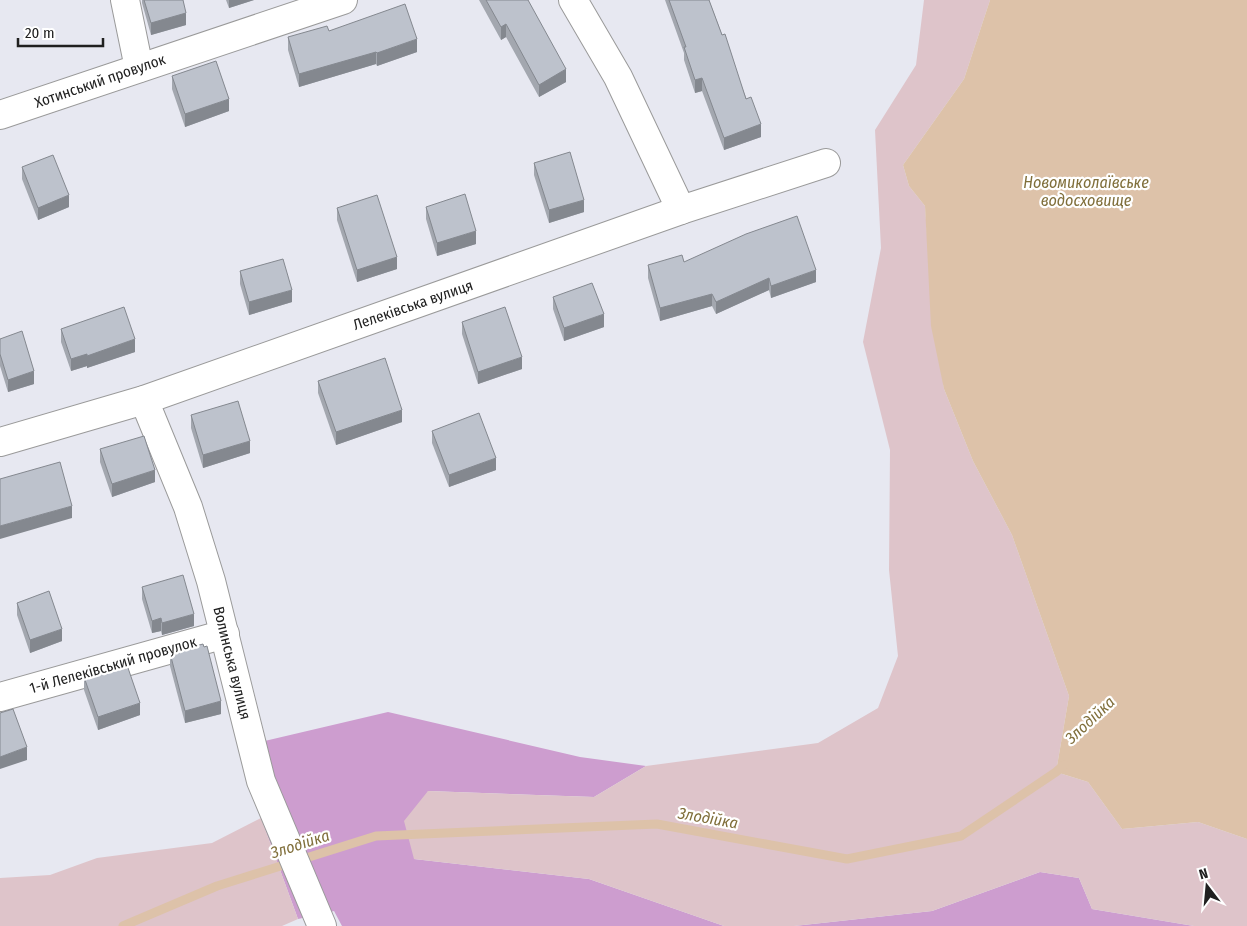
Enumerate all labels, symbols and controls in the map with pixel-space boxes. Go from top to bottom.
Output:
scale bar [18,15,102,47]
text: 20 m [25,24,55,42]
street label: Хотинський провулок [32,50,168,112]
water label: Новомиколаївське водосховище [1023,173,1149,210]
street label: Лелеківська вулиця [351,276,475,334]
street label: Волинська вулиця [209,605,255,721]
street label: 1-й Лелеківський провулок [27,633,199,697]
water label: Злодійка [1061,692,1119,748]
water label: Злодійка [676,803,740,833]
water label: Злодійка [267,826,332,863]
north arrow [1182,861,1232,911]
text: N [1197,865,1210,883]

